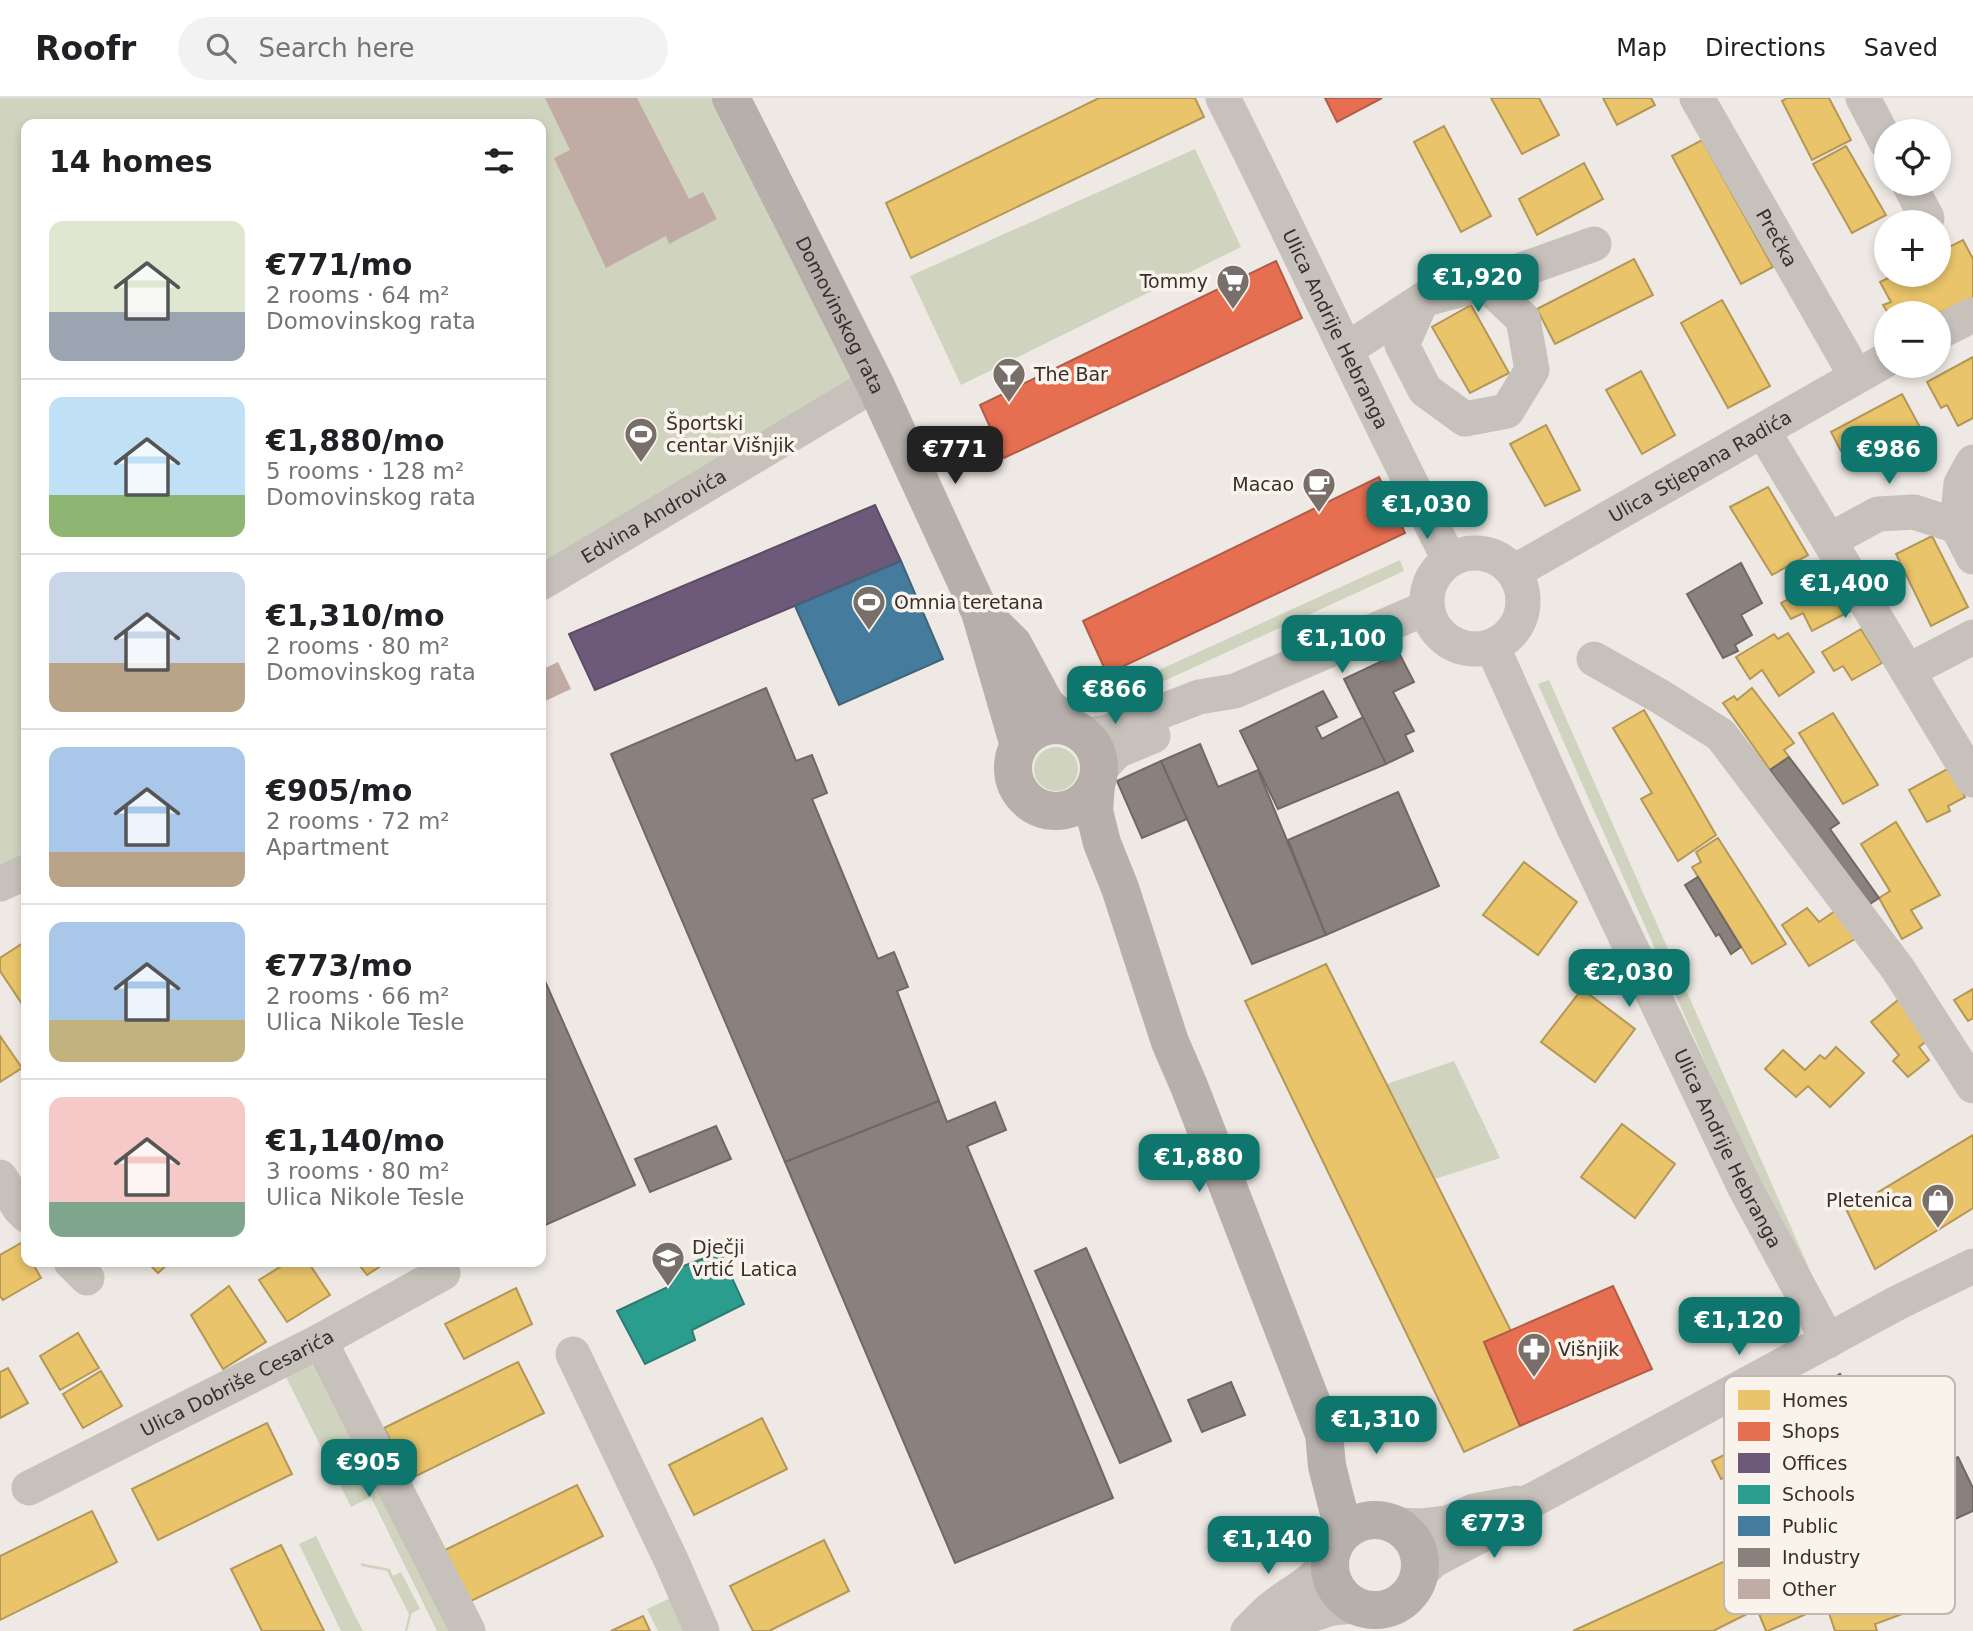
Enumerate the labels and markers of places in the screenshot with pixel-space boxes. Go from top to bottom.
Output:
pin: €1,920 [1421,254,1535,314]
supermarket icon: Tommy [1214,262,1252,311]
place label: Tommy [1139,270,1208,292]
bar icon: The Bar [990,355,1028,404]
place label: The Bar [1033,363,1108,385]
place label: Športski centar Višnjik [666,411,794,456]
sports icon: Športski centar Višnjik [622,415,660,464]
pin: €771 [914,426,996,486]
pin: €986 [1848,426,1930,486]
cafe icon: Macao [1300,465,1338,514]
place label: Macao [1232,473,1294,495]
pin: €1,030 [1370,482,1484,541]
pin: €1,400 [1788,560,1902,620]
sports icon: Omnia teretana [850,583,888,632]
place label: Omnia teretana [894,591,1043,613]
pin: €1,100 [1285,616,1399,675]
pin: €866 [1074,666,1156,726]
pin: €2,030 [1572,950,1686,1009]
pin: €1,880 [1142,1134,1256,1194]
shop icon: Pletenica [1919,1181,1957,1230]
place label: Pletenica [1826,1189,1913,1211]
place label: Dječji vrtić Latica [692,1236,797,1280]
school or university icon: Dječji vrtić Latica [649,1239,687,1288]
pin: €1,120 [1682,1298,1796,1357]
pharmacy icon: Višnjik [1515,1330,1553,1379]
place label: Višnjik [1558,1338,1619,1360]
pin: €1,310 [1319,1396,1433,1456]
pin: €905 [328,1440,410,1499]
pin: €773 [1453,1500,1535,1560]
pin: €1,140 [1211,1516,1325,1576]

